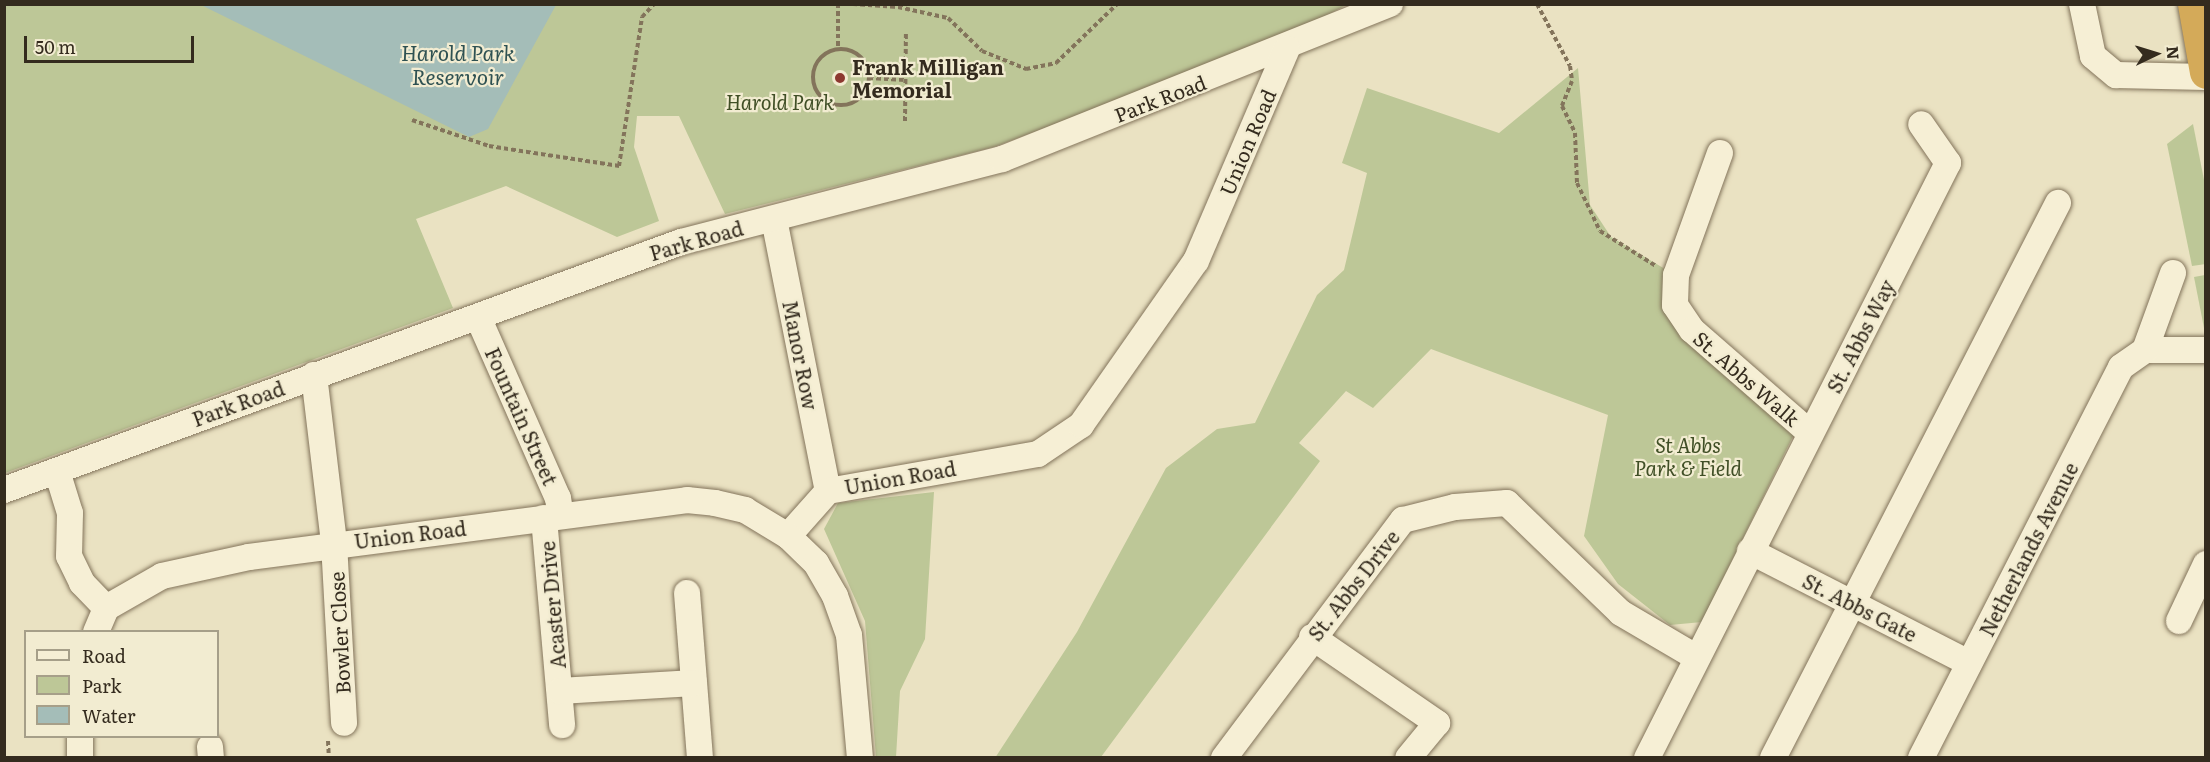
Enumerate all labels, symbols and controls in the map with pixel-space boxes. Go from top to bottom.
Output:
scale bar [27,24,196,62]
north arrow [2126,24,2186,84]
text: 50 m [35,33,76,60]
water label: Harold Park Reservoir [401,39,515,89]
text: N [2162,45,2186,60]
place label: Frank Milligan Memorial [852,54,1004,101]
street label: Park Road [1111,70,1209,126]
marker: Frank Milligan Memorial [833,71,847,85]
street label: Union Road [1214,85,1280,199]
park label: Harold Park [726,89,834,113]
street label: Park Road [646,215,746,265]
street label: St. Abbs Way [1821,275,1899,397]
street label: Manor Row [779,298,823,412]
street label: St. Abbs Walk [1689,326,1805,430]
street label: Fountain Street [481,343,563,489]
street label: Park Road [189,375,287,431]
park label: St Abbs Park & Field [1634,433,1742,480]
street label: Union Road [842,455,958,499]
street label: Netherlands Avenue [1974,458,2082,640]
street label: Union Road [352,515,468,553]
street label: St. Abbs Drive [1302,525,1404,645]
street label: Acaster Drive [534,540,570,670]
street label: St. Abbs Gate [1799,568,1921,646]
street label: Bowler Close [324,571,354,695]
legend [24,630,219,738]
text: Road [82,642,126,669]
text: Park [82,672,121,699]
text: Water [82,702,135,729]

